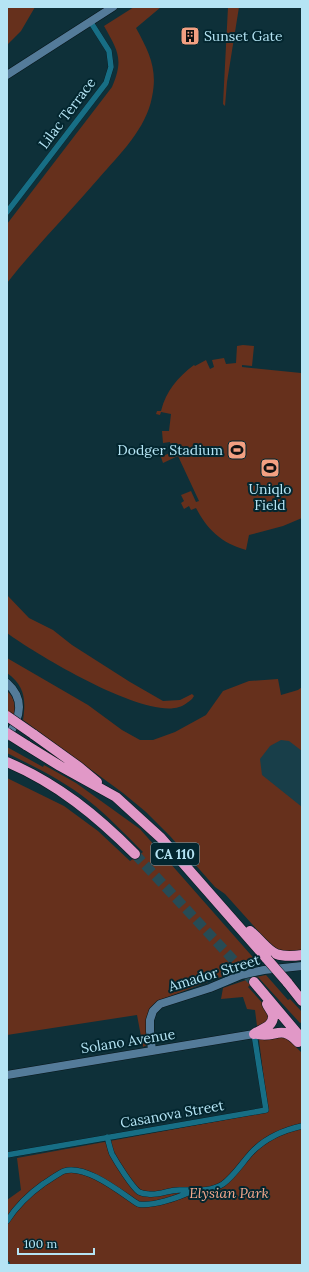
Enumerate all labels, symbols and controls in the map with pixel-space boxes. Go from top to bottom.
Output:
building icon: Sunset Gate [179,25,201,47]
place label: Sunset Gate [204,27,283,45]
street label: Lilac Terrace [34,74,100,152]
sports icon: Dodger Stadium [226,439,248,461]
place label: Dodger Stadium [117,441,223,459]
sports icon: Uniqlo Field [259,457,281,479]
place label: Uniqlo Field [248,480,292,514]
road number: CA 110 [151,843,199,865]
street label: Amador Street [165,950,262,996]
street label: Solano Avenue [80,1025,177,1057]
street label: Casanova Street [119,1096,226,1132]
park label: Elysian Park [189,1184,269,1202]
scale bar [18,1230,94,1256]
text: 100 m [24,1236,57,1251]

